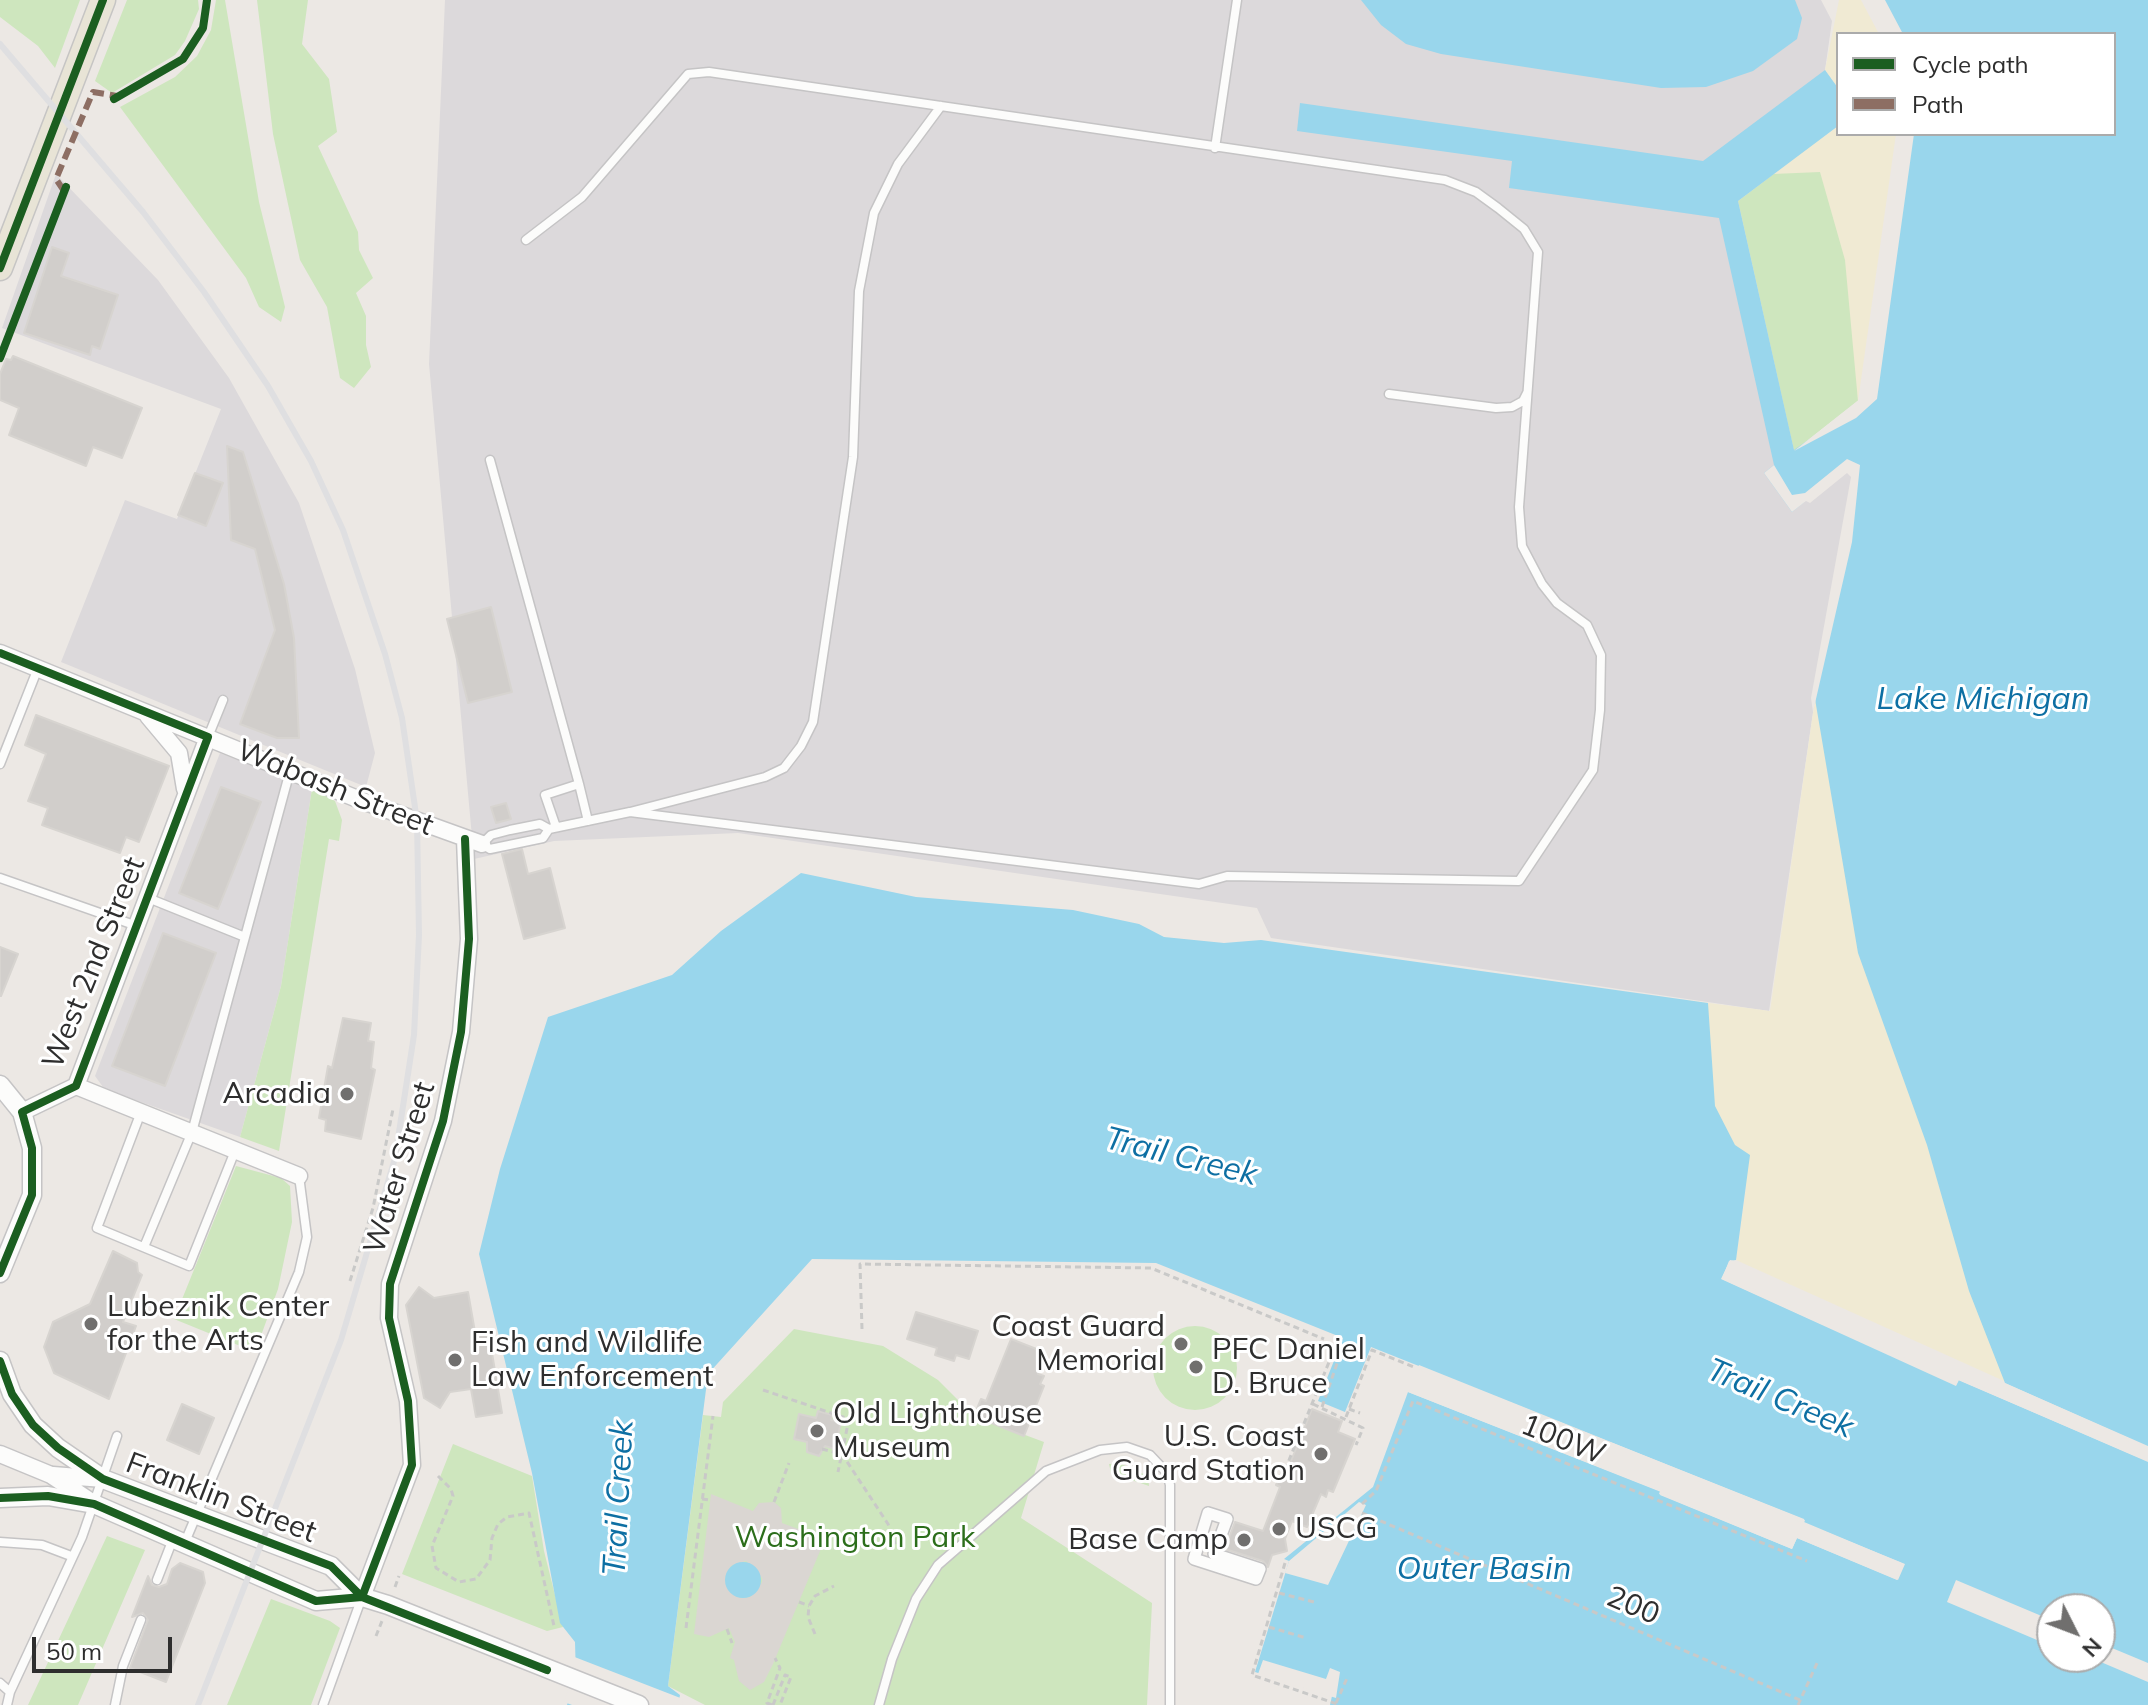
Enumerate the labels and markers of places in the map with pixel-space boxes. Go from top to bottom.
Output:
place label: Arcadia [222,1076,331,1112]
marker: Arcadia [338,1085,356,1103]
place label: Lubeznik Center for the Arts [107,1289,329,1360]
place label: Coast Guard Memorial [991,1309,1165,1380]
marker: Lubeznik Center for the Arts [82,1315,100,1333]
place label: Fish and Wildlife Law Enforcement [471,1325,713,1396]
place label: PFC Daniel D. Bruce [1212,1332,1365,1402]
marker: Coast Guard Memorial [1172,1335,1190,1353]
marker: Fish and Wildlife Law Enforcement [446,1351,464,1369]
marker: PFC Daniel D. Bruce [1187,1358,1205,1376]
place label: Old Lighthouse Museum [833,1396,1042,1466]
place label: U.S. Coast Guard Station [1112,1419,1305,1490]
marker: Old Lighthouse Museum [808,1422,826,1440]
marker: U.S. Coast Guard Station [1312,1445,1330,1463]
place label: USCG [1295,1511,1377,1547]
marker: USCG [1270,1520,1288,1538]
place label: Base Camp [1068,1522,1228,1558]
marker: Base Camp [1235,1531,1253,1549]

